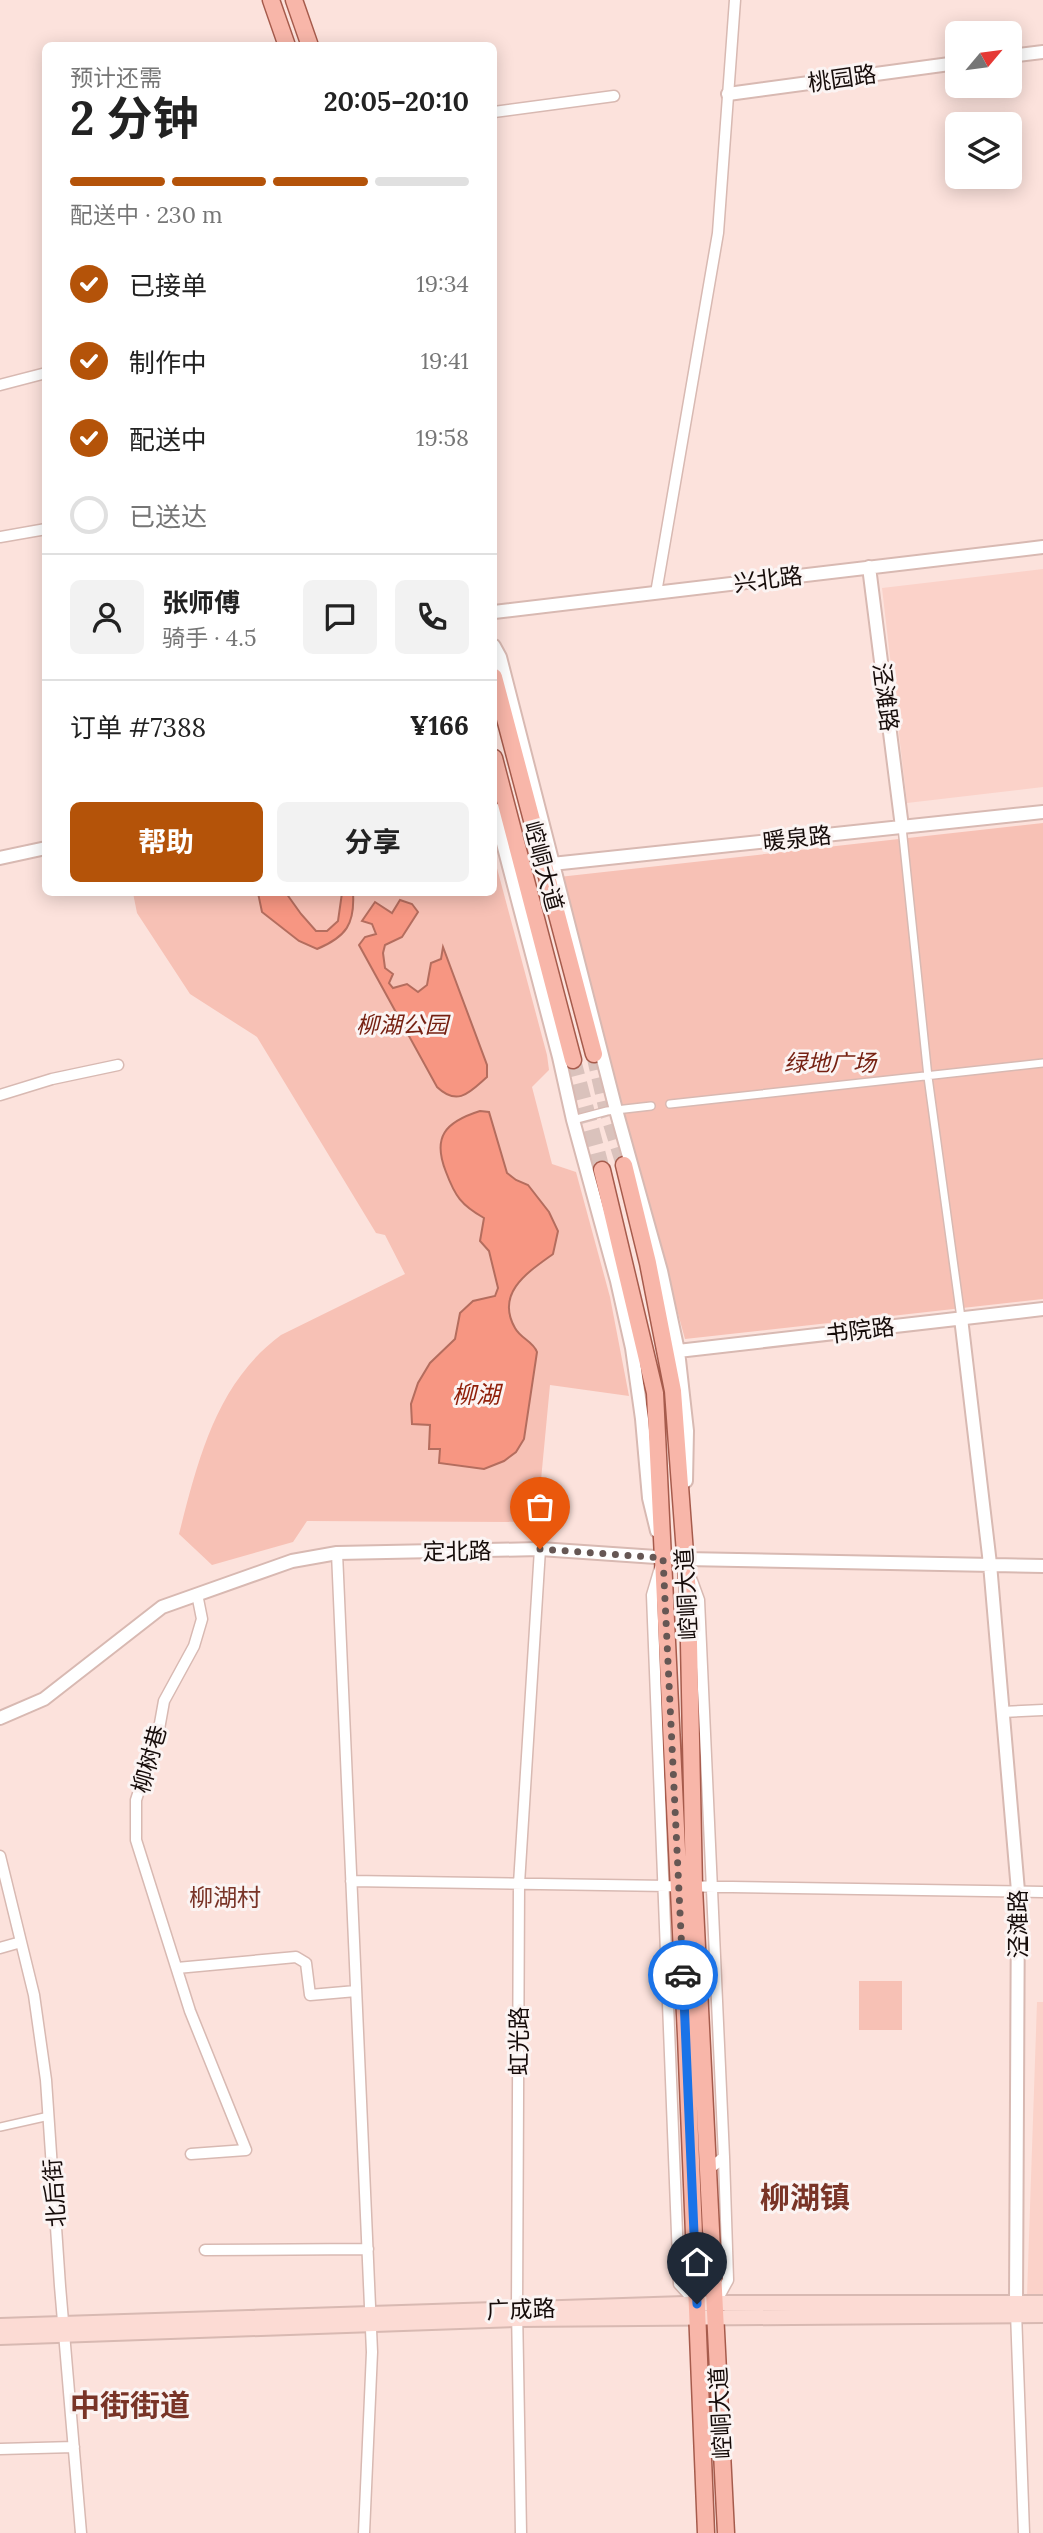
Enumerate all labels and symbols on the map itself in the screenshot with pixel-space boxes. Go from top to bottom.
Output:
north arrow [945,21,1022,98]
street label: 桃园路 [806,59,878,97]
street label: 兴北路 [732,560,804,598]
street label: 泾滩路 [867,661,905,733]
street label: 崆峒大道 [518,818,570,914]
street label: 暖泉路 [761,820,833,856]
park label: 柳湖公园 [356,1010,451,1039]
park label: 绿地广场 [784,1048,878,1077]
street label: 书院路 [824,1311,896,1349]
water label: 柳湖 [452,1379,504,1410]
pin [510,1477,570,1549]
street label: 定北路 [422,1536,492,1566]
street label: 崆峒大道 [669,1547,703,1641]
street label: 柳树巷 [126,1722,172,1796]
district label: 柳湖村 [189,1882,261,1913]
street label: 泾滩路 [1003,1890,1032,1959]
courier [648,1940,718,2010]
street label: 虹光路 [504,2007,533,2076]
street label: 北后街 [37,2158,71,2228]
district label: 柳湖镇 [760,2178,850,2216]
pin [667,2232,727,2304]
street label: 广成路 [486,2293,556,2325]
street label: 崆峒大道 [703,2366,737,2460]
district label: 中街街道 [70,2386,190,2424]

